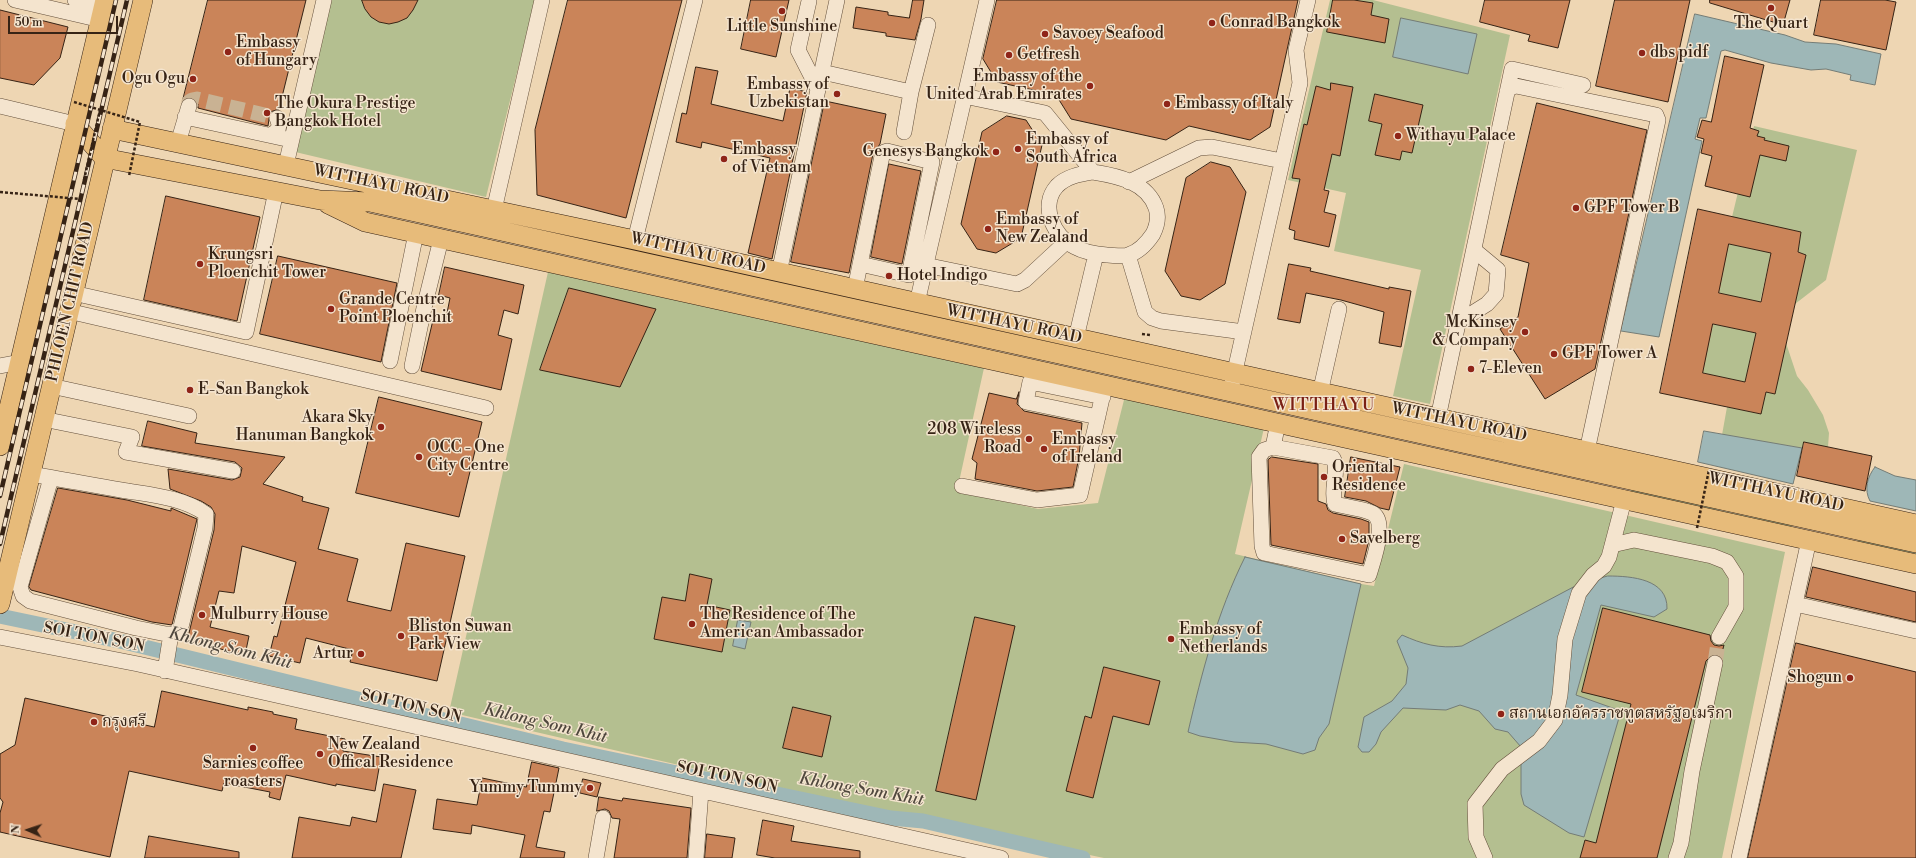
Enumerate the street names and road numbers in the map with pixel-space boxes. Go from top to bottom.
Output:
street label: WITTHAYU ROAD [311,161,451,209]
street label: PHLOEN CHIT ROAD [43,220,99,384]
street label: WITTHAYU ROAD [629,229,767,279]
street label: WITTHAYU ROAD [944,301,1084,349]
street label: WITTHAYU ROAD [1389,399,1529,447]
street label: WITTHAYU ROAD [1706,469,1846,517]
street label: SOI TON SON [42,619,146,657]
street label: SOI TON SON [359,686,463,728]
street label: SOI TON SON [675,758,779,798]

